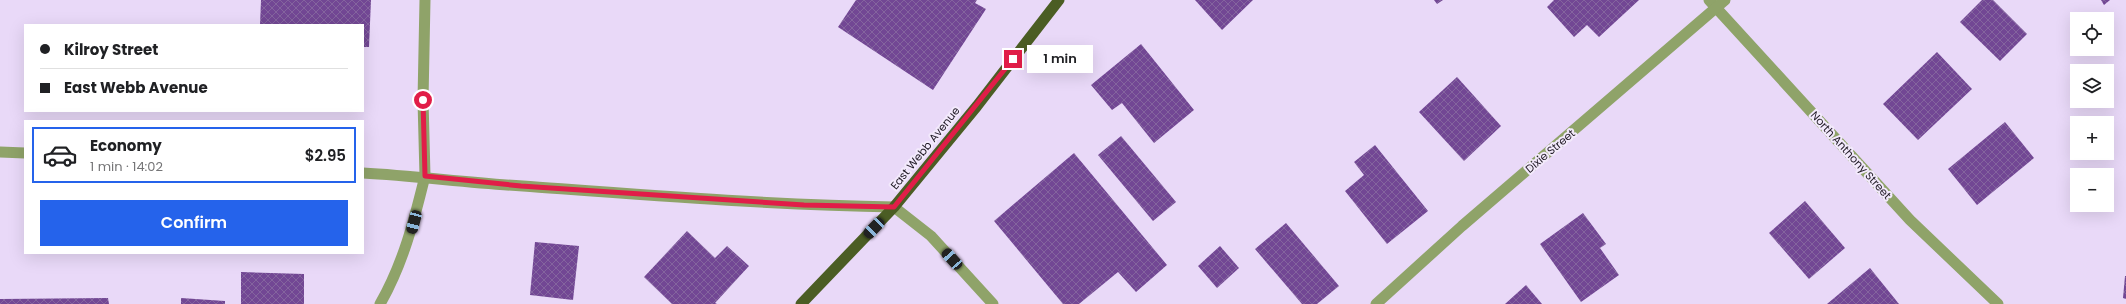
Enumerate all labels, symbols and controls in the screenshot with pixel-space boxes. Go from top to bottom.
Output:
map controls [2070,12,2114,212]
button: locate [2070,12,2114,56]
text: Kilroy Street [64,39,158,60]
callout: 1 min [1027,45,1093,73]
text: 1 min [1043,49,1077,68]
route end [1004,50,1022,68]
button: layers [2070,64,2114,108]
text: East Webb Avenue [64,77,208,98]
route start [414,91,432,109]
street label: East Webb Avenue [887,103,964,193]
street label: North Anthony Street [1807,107,1895,203]
button: + [2070,116,2114,160]
street label: Dixie Street [1522,125,1578,177]
text: Economy [90,135,162,156]
icon: car [42,137,78,173]
text: $2.95 [305,145,346,166]
text: 1 min · 14:02 [90,157,163,176]
button: − [2070,168,2114,212]
button: Confirm [40,200,348,246]
car [405,209,423,235]
car [861,215,887,241]
car [940,246,964,272]

